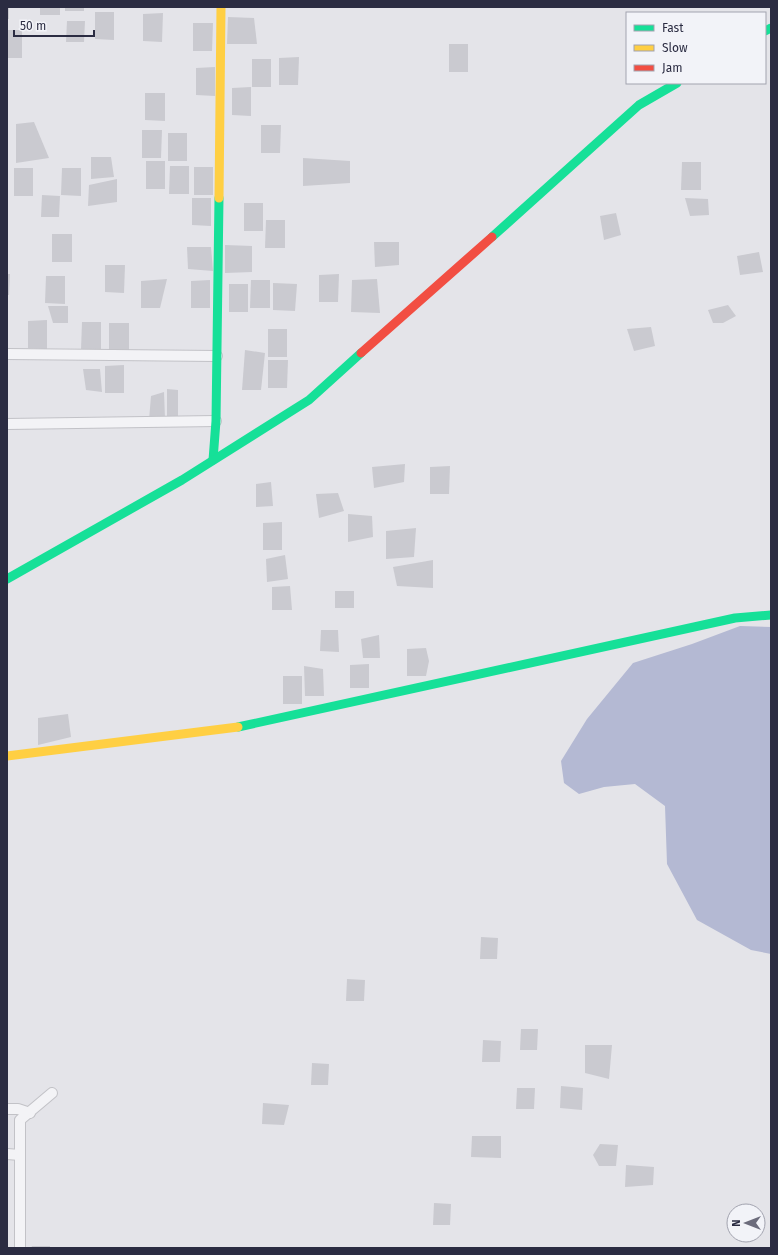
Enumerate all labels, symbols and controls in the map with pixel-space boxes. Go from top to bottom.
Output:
scale bar [14,12,94,38]
legend [626,12,766,84]
text: 50 m [20,19,46,33]
text: Fast [662,21,684,35]
text: Slow [662,41,688,55]
text: Jam [662,61,682,75]
north arrow [726,1203,766,1243]
text: N [730,1219,743,1227]

